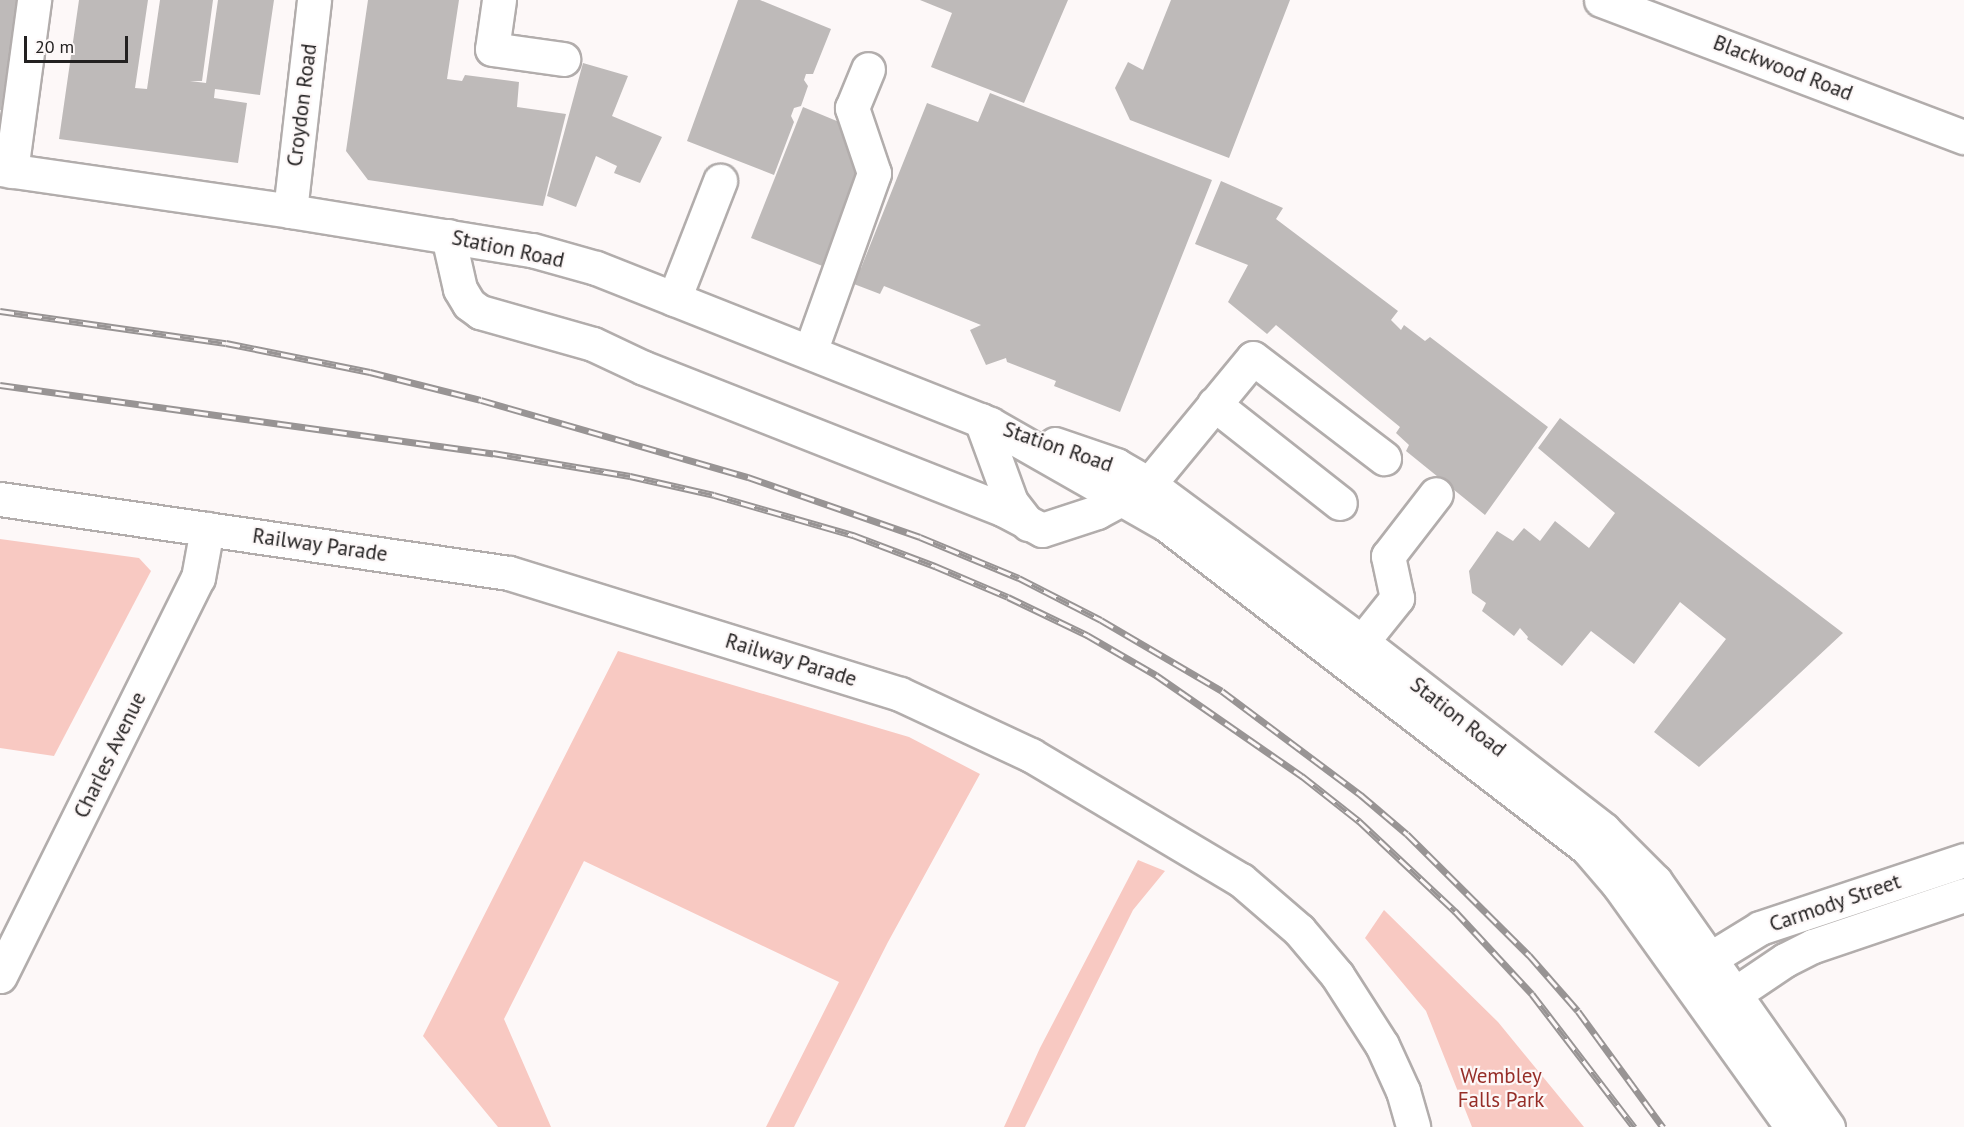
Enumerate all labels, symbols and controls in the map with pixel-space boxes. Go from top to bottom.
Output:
scale bar [27,24,130,62]
street label: Blackwood Road [1710,30,1856,106]
text: 20 m [35,35,74,58]
street label: Croydon Road [282,42,322,168]
street label: Station Road [450,225,566,273]
street label: Station Road [1000,416,1116,478]
street label: Railway Parade [251,523,389,567]
street label: Railway Parade [722,628,860,692]
street label: Station Road [1405,672,1511,762]
street label: Charles Avenue [68,688,152,822]
street label: Carmody Street [1766,869,1904,937]
park label: Wembley Falls Park [1458,1063,1544,1113]

